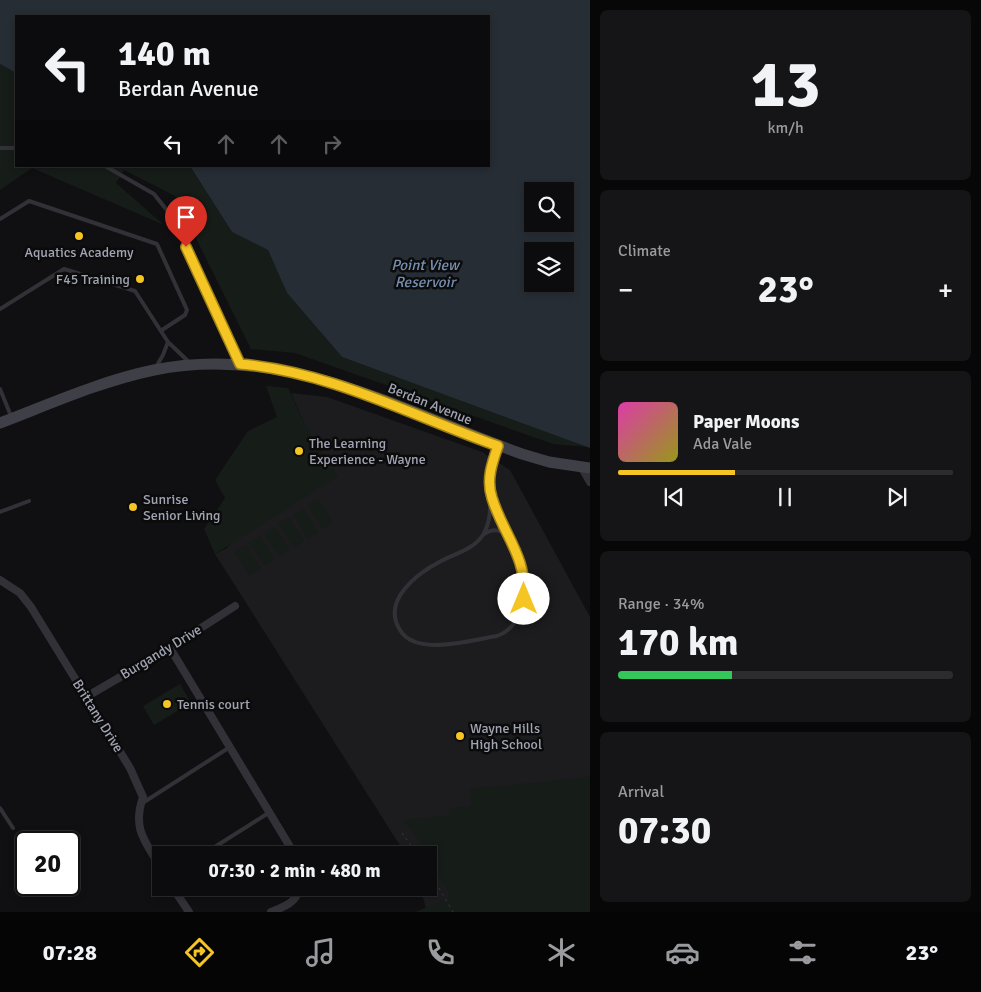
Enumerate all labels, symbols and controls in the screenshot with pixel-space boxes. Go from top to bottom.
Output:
text: 140 m [118,32,211,75]
icon: left [35,35,100,100]
text: 13 [750,45,821,125]
text: Berdan Avenue [118,75,259,102]
text: km/h [767,118,804,138]
icon: left [159,130,187,158]
icon: ahead [212,130,240,158]
icon: ahead [265,130,293,158]
icon: right [318,130,346,158]
map controls [524,182,574,292]
button: search [524,182,574,232]
pin [165,196,207,247]
icon: arrive [172,203,200,231]
marker: Aquatics Academy [73,230,85,242]
text: Climate [618,241,671,261]
button: layers [524,242,574,292]
place label: Aquatics Academy [24,244,134,261]
water label: Point View Reservoir [391,256,461,291]
text: 23° [757,266,814,313]
place label: F45 Training [56,271,130,288]
marker: F45 Training [134,273,146,285]
text: − [618,273,633,307]
text: + [938,273,953,307]
street label: Berdan Avenue [385,379,475,429]
text: Paper Moons [693,410,799,434]
text: Ada Vale [693,434,752,454]
place label: The Learning Experience - Wayne [309,435,426,468]
marker: The Learning Experience - Wayne [293,445,305,457]
icon: previous [660,483,688,511]
icon: pause [771,483,799,511]
icon: next [883,483,911,511]
place label: Sunrise Senior Living [143,491,220,524]
marker: Sunrise Senior Living [127,501,139,513]
position arrow [497,572,549,624]
text: Range · 34% [618,594,704,614]
text: 170 km [618,619,739,666]
street label: Burgandy Drive [117,621,205,683]
street label: Brittany Drive [69,676,127,756]
place label: Tennis court [177,696,250,713]
marker: Tennis court [161,698,173,710]
place label: Wayne Hills High School [470,720,542,753]
marker: Wayne Hills High School [454,730,466,742]
text: Arrival [618,782,664,802]
text: 07:30 [618,807,711,854]
speed limit sign: 20 [15,831,80,896]
text: 07:30 · 2 min · 480 m [208,859,381,883]
icon: directions [182,935,217,970]
icon: music [303,935,338,970]
icon: phone [423,935,458,970]
icon: climate [544,935,579,970]
icon: car [665,935,700,970]
icon: filters [785,935,820,970]
text: 07:28 [43,939,97,966]
text: 23° [906,939,938,966]

